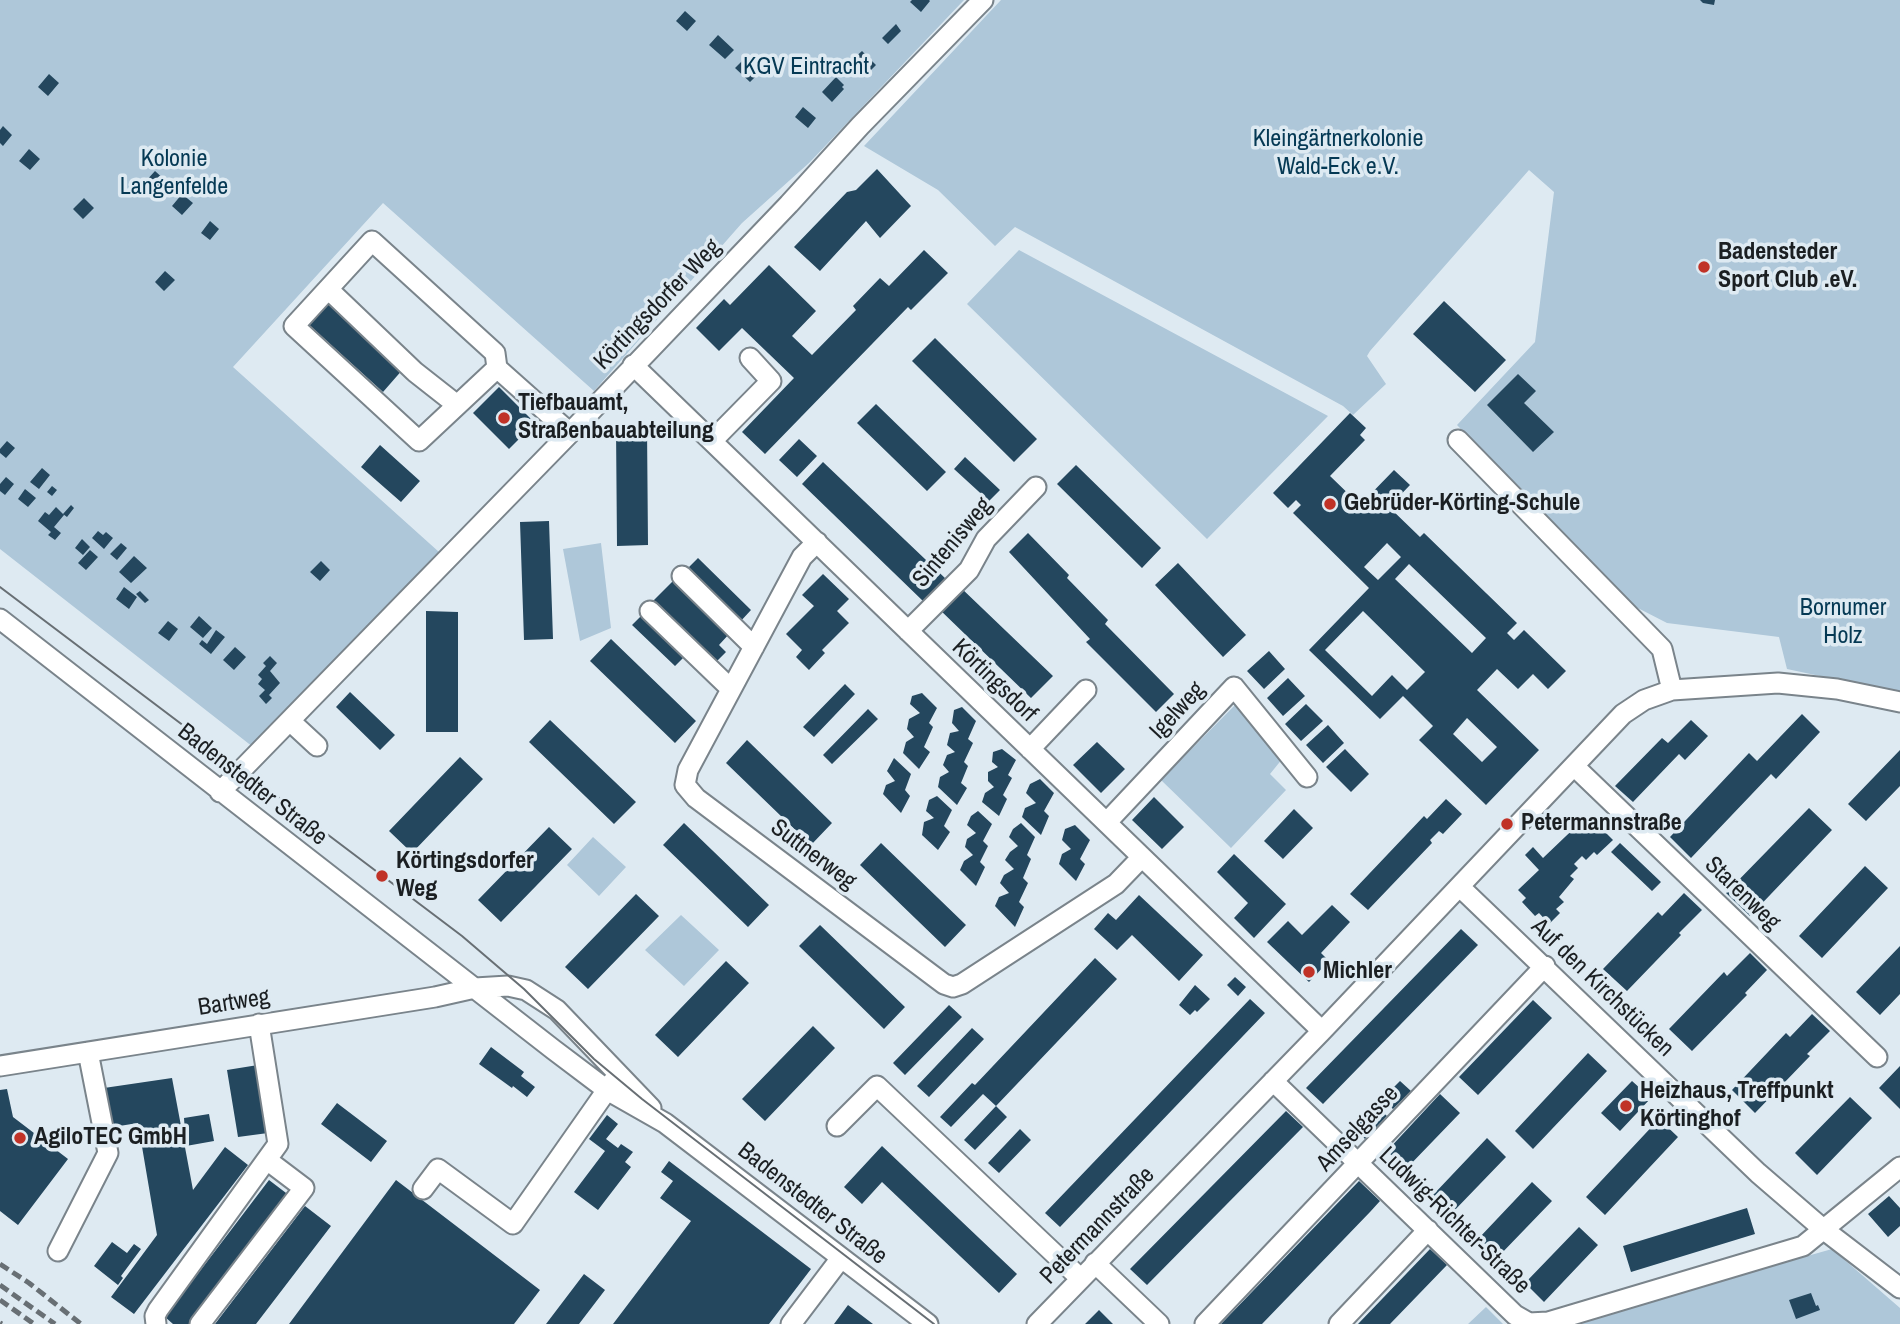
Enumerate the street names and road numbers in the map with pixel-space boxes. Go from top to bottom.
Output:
street label: Körtingsdorfer Weg [588,234,728,376]
street label: Sintenisweg [907,492,999,594]
street label: Körtingsdorf [945,633,1043,729]
street label: Igelweg [1144,676,1212,746]
street label: Badenstedter Straße [172,718,332,852]
street label: Suttnerweg [765,814,861,896]
street label: Starenweg [1698,851,1786,937]
street label: Auf den Kirchstücken [1525,913,1679,1063]
street label: Bartweg [196,983,272,1023]
street label: Amselgasse [1311,1080,1405,1178]
street label: Badenstedter Straße [732,1137,892,1271]
street label: Ludwig-Richter-Straße [1372,1142,1536,1300]
street label: Petermannstraße [1035,1161,1161,1291]

